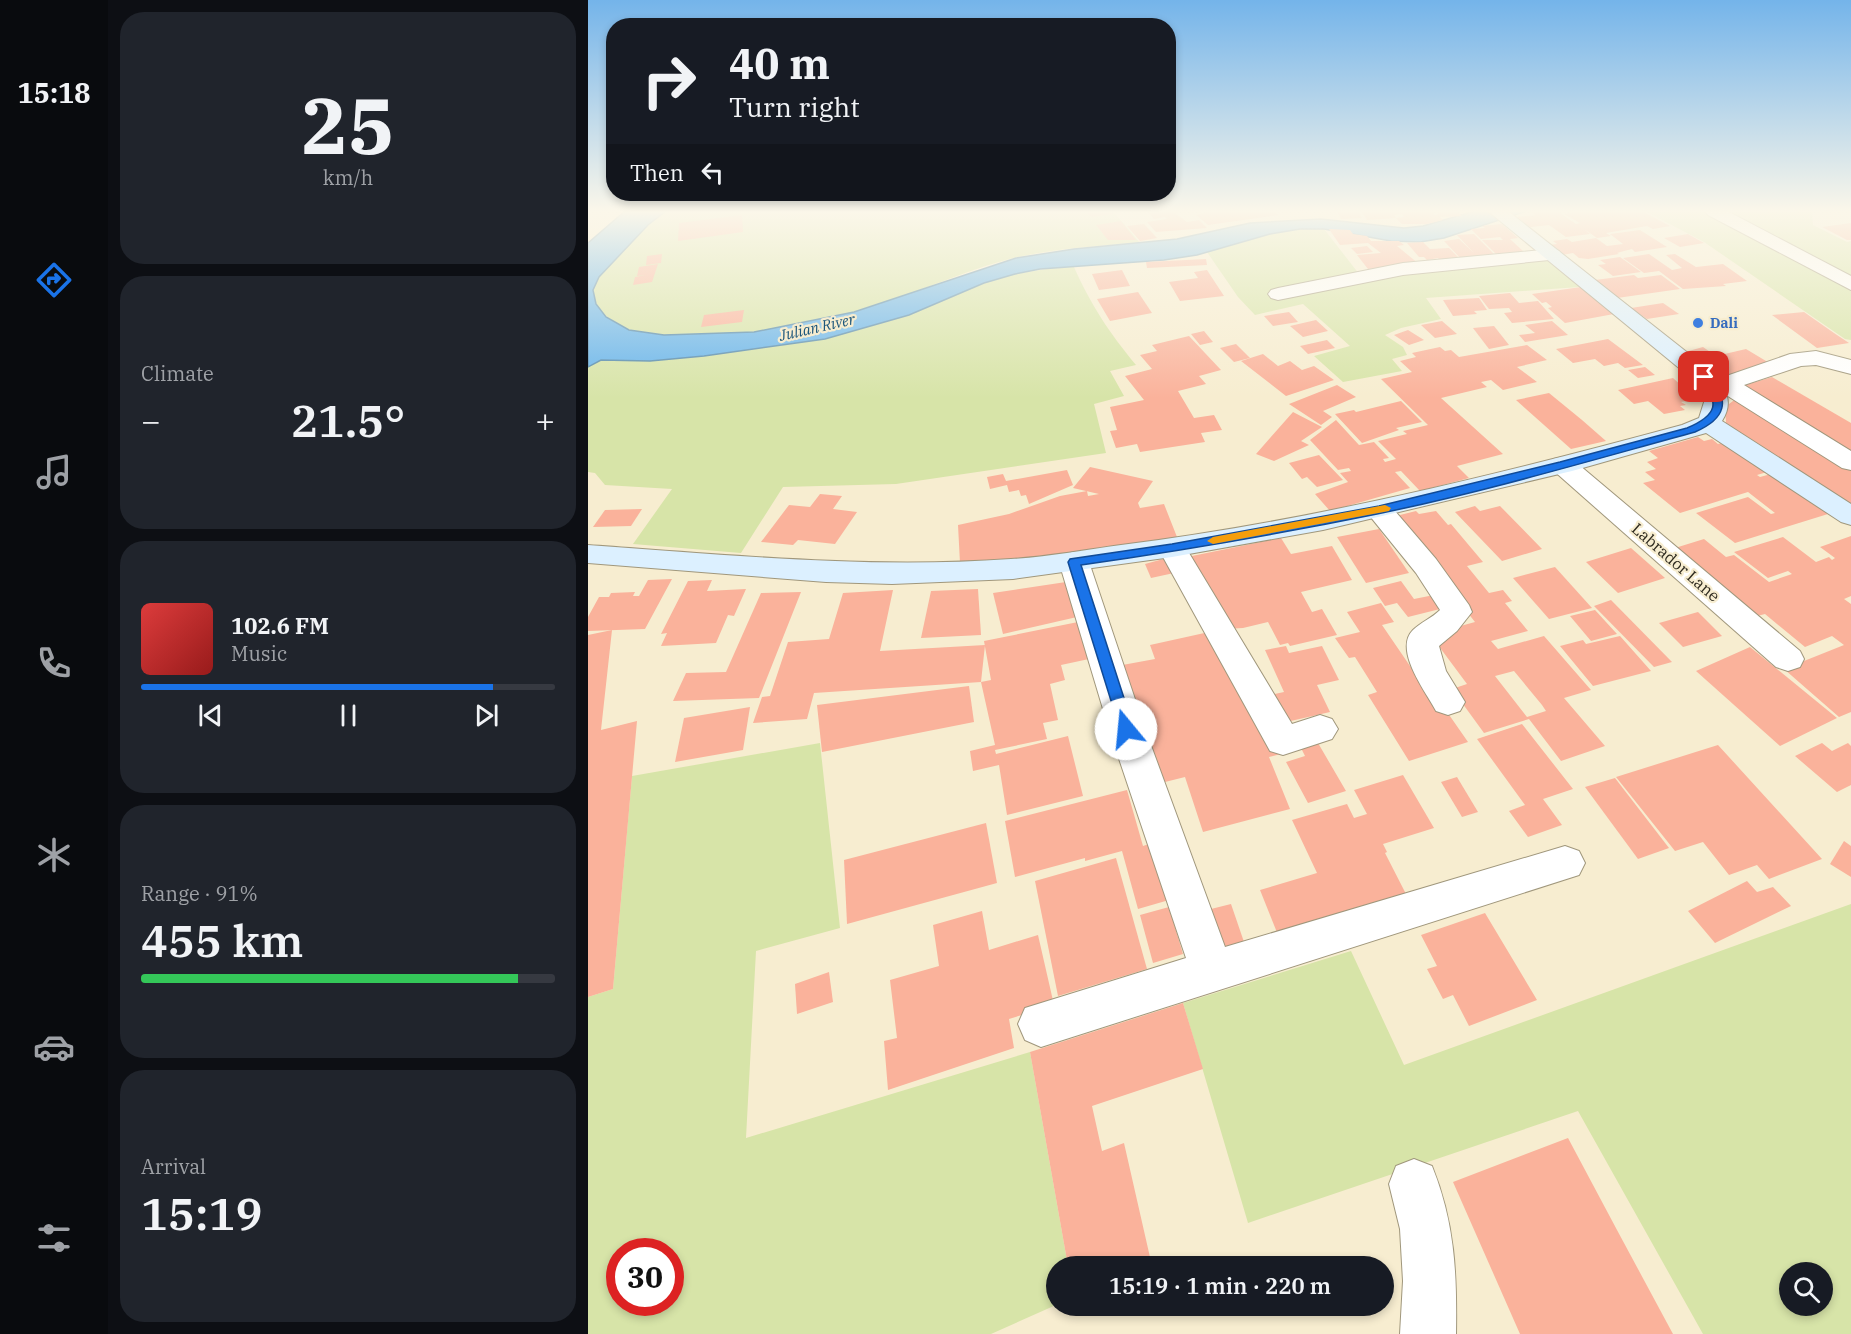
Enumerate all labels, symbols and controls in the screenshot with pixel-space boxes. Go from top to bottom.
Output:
text: 40 m [729,36,830,91]
icon: right [630,42,708,120]
text: 25 [301,74,395,175]
text: 15:18 [18,75,90,110]
text: Turn right [729,89,860,124]
icon: left [696,156,729,189]
text: Then [630,158,684,187]
text: km/h [323,164,373,191]
icon: directions [33,259,75,301]
water label: Julian River [776,309,857,345]
place label: Dali [1710,314,1738,332]
marker: Dali [1691,316,1705,330]
pin [1678,351,1729,402]
text: Climate [141,360,214,387]
icon: arrive [1687,360,1720,393]
text: 21.5° [291,391,405,449]
text: − [141,399,161,442]
text: + [535,399,555,442]
icon: music [33,451,75,493]
street label: Labrador Lane [1628,518,1724,606]
text: 102.6 FM [231,611,329,640]
text: Music [231,640,287,667]
icon: phone [33,642,75,684]
position arrow [1094,697,1158,761]
icon: previous [194,699,227,732]
icon: pause [332,699,365,732]
icon: next [470,699,503,732]
icon: climate [33,834,75,876]
text: Range · 91% [141,880,258,907]
text: 455 km [141,911,303,969]
icon: car [33,1026,75,1068]
text: Arrival [141,1153,206,1180]
text: 15:19 [141,1184,262,1242]
icon: filters [33,1217,75,1259]
speed limit sign: 30 [606,1238,684,1316]
map controls [1779,1262,1833,1316]
button: search [1779,1262,1833,1316]
text: 15:19 · 1 min · 220 m [1109,1271,1331,1300]

